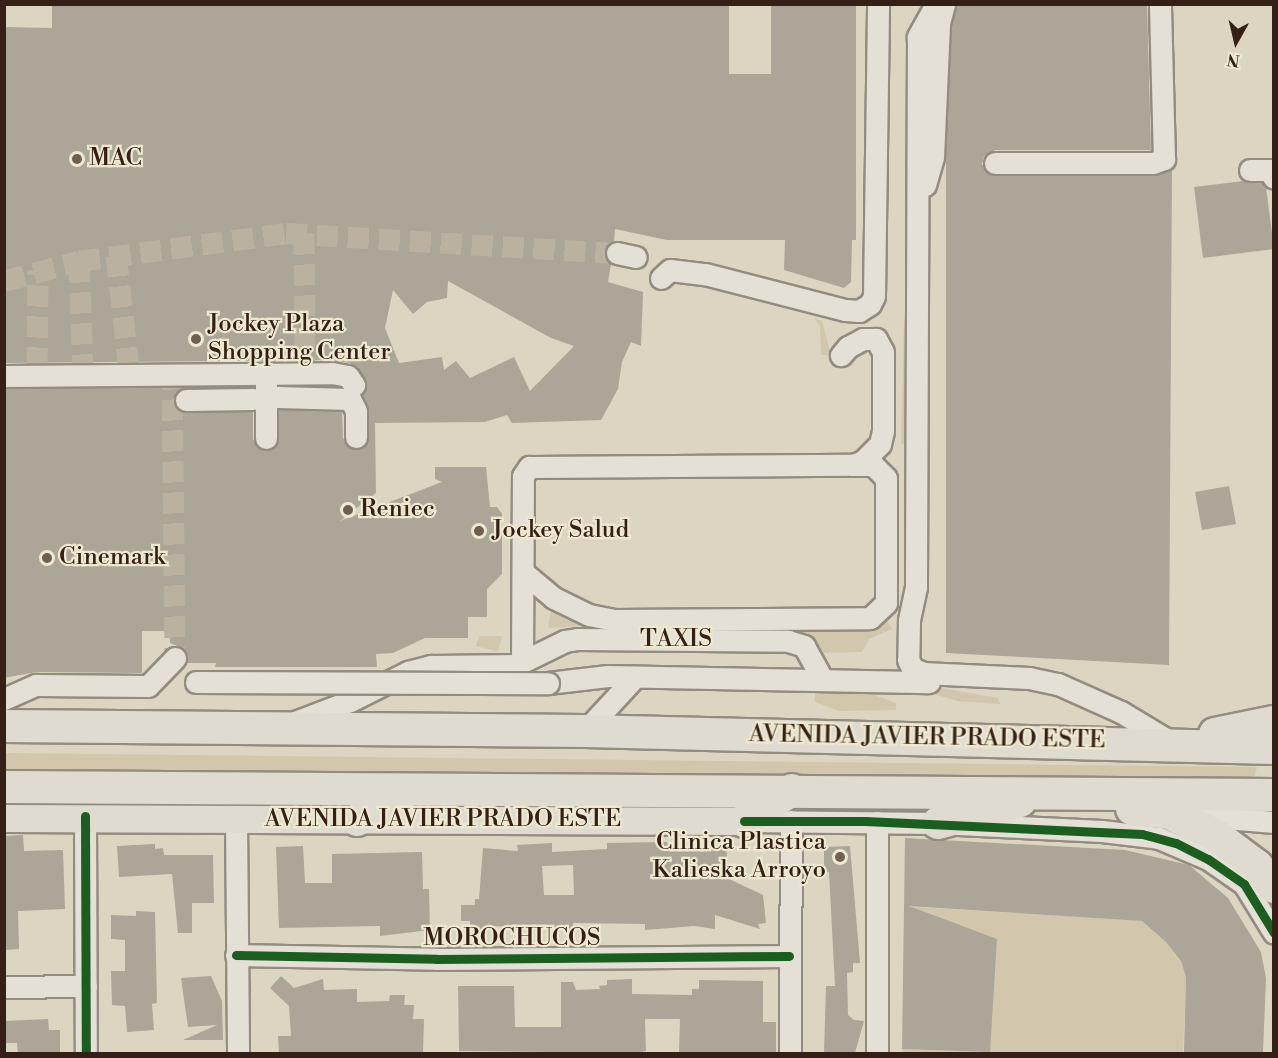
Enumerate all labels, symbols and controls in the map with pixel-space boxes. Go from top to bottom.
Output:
north arrow [1206,12,1266,72]
text: N [1226,49,1241,71]
place label: MAC [89,145,142,173]
marker: MAC [70,152,84,166]
place label: Jockey Plaza Shopping Center [208,311,391,367]
marker: Jockey Plaza Shopping Center [189,332,203,346]
place label: Reniec [360,496,435,524]
marker: Reniec [341,503,355,517]
place label: Jockey Salud [492,517,629,545]
marker: Jockey Salud [470,522,488,540]
place label: Cinemark [59,544,166,572]
marker: Cinemark [40,551,54,565]
street label: TAXIS [640,626,712,654]
street label: AVENIDA JAVIER PRADO ESTE [748,720,1106,756]
street label: AVENIDA JAVIER PRADO ESTE [265,806,621,834]
place label: Clinica Plastica Kalieska Arroyo [652,829,826,885]
marker: Clinica Plastica Kalieska Arroyo [831,848,849,866]
street label: MOROCHUCOS [423,925,601,953]

